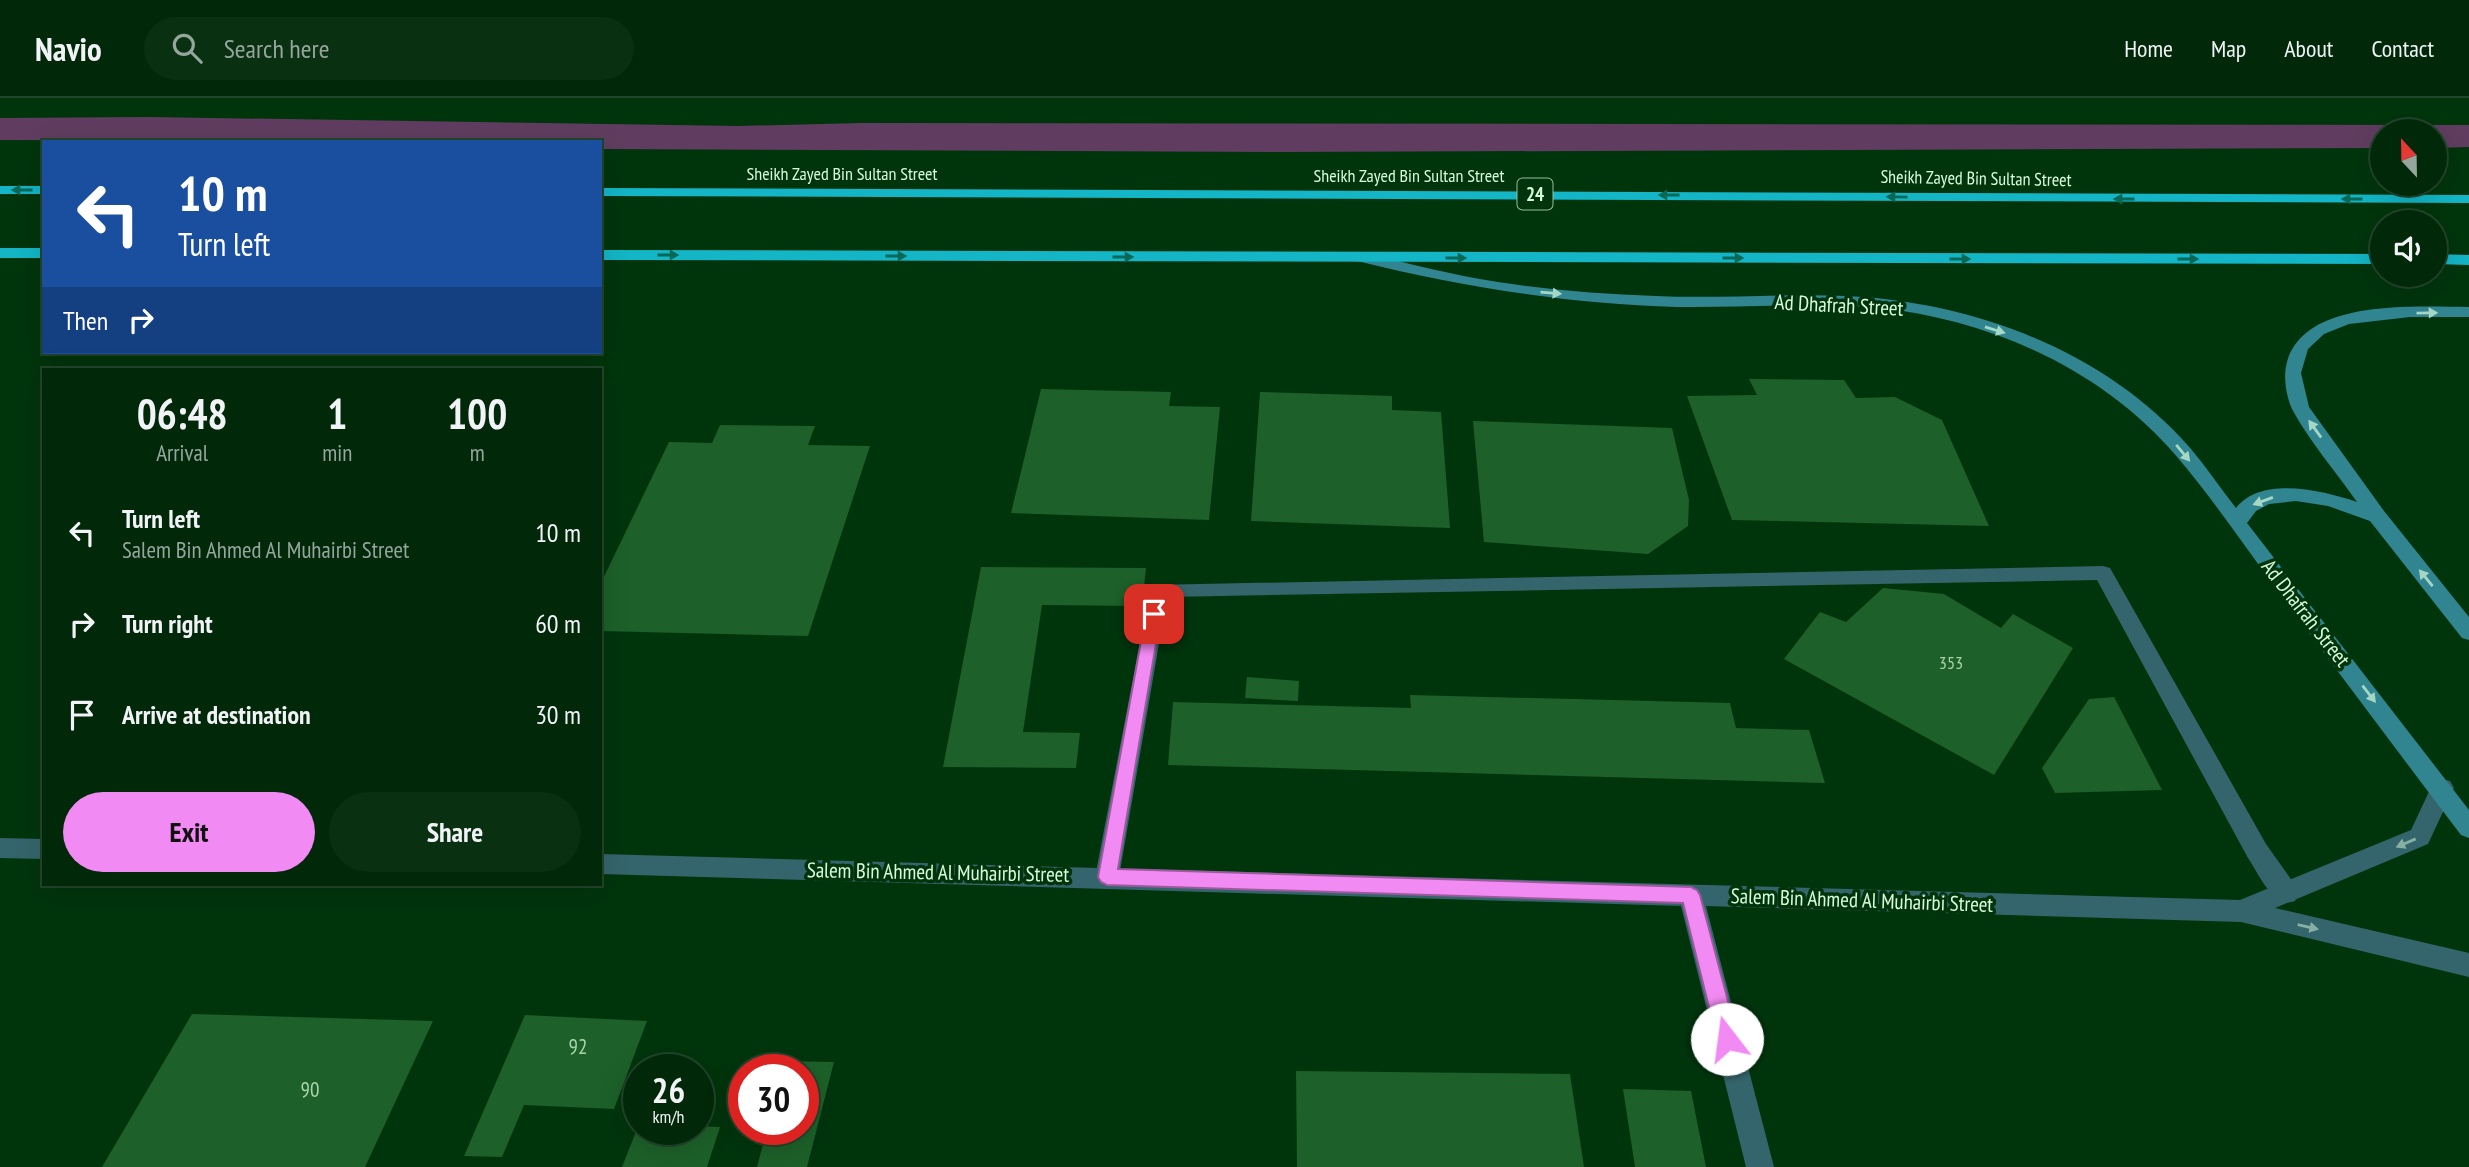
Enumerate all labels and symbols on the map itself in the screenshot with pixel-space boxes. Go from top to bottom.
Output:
north arrow [2370,119,2446,196]
street label: Sheikh Zayed Bin Sultan Street [747,162,938,185]
street label: Sheikh Zayed Bin Sultan Street [1314,164,1505,187]
street label: Sheikh Zayed Bin Sultan Street [1880,165,2072,191]
road number: 24 [1518,178,1552,209]
one-way arrow [11,184,33,196]
one-way arrow [1658,189,1680,201]
one-way arrow [1886,191,1908,203]
one-way arrow [2113,193,2135,205]
one-way arrow [2341,193,2363,205]
one-way arrow [658,249,680,261]
one-way arrow [885,250,907,262]
one-way arrow [1113,251,1135,263]
one-way arrow [1445,252,1467,264]
one-way arrow [1722,252,1744,264]
one-way arrow [1949,253,1971,265]
one-way arrow [2177,253,2199,265]
one-way arrow [1540,288,1562,299]
street label: Ad Dhafrah Street [1774,288,1904,322]
one-way arrow [2417,307,2439,319]
one-way arrow [1985,326,2006,336]
one-way arrow [2308,420,2322,438]
one-way arrow [2175,445,2190,462]
one-way arrow [2253,495,2274,506]
street label: Ad Dhafrah Street [2256,554,2356,672]
one-way arrow [2419,570,2434,588]
pin [1124,584,1184,644]
house number: 353 [1939,651,1963,674]
one-way arrow [2361,685,2375,703]
one-way arrow [2396,837,2416,849]
street label: Salem Bin Ahmed Al Muhairbi Street [807,856,1070,888]
street label: Salem Bin Ahmed Al Muhairbi Street [1730,882,1994,918]
one-way arrow [2297,922,2319,933]
position arrow [1690,1002,1764,1076]
house number: 92 [569,1033,587,1060]
speed limit sign: 30 [728,1054,819,1145]
house number: 90 [301,1076,319,1103]

